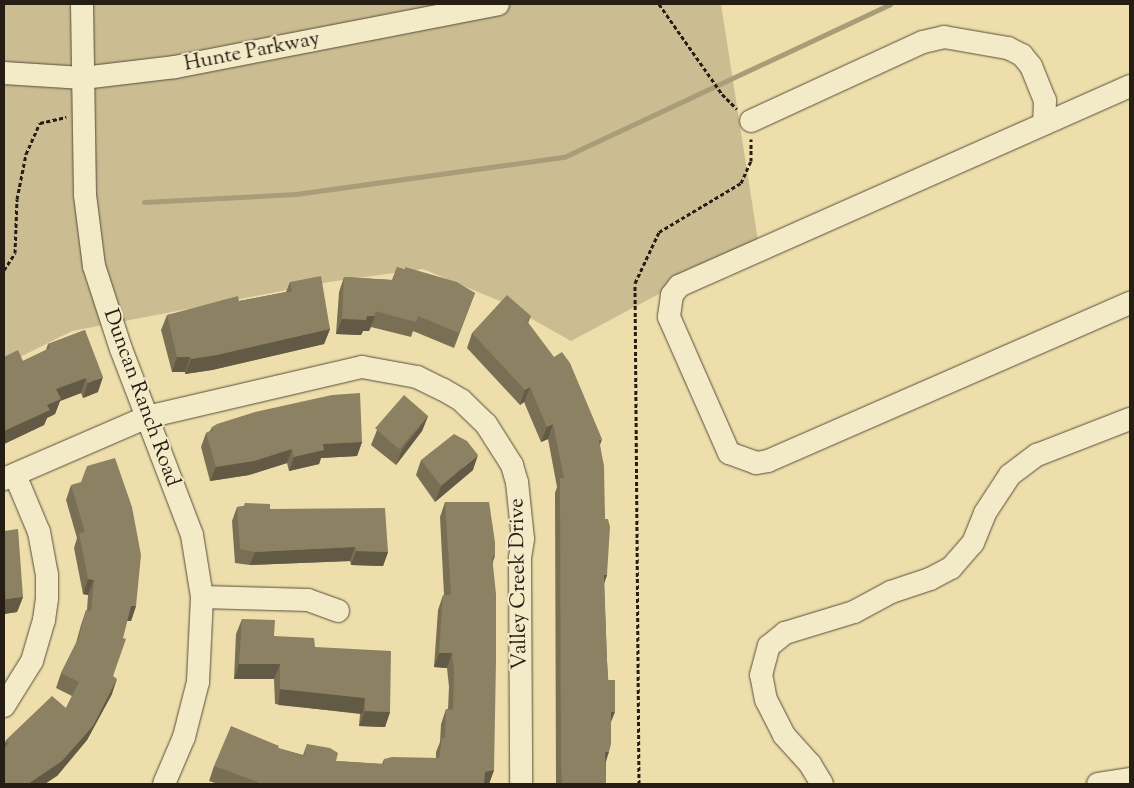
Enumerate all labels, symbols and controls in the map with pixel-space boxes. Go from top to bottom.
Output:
street label: Hunte Parkway [182,26,322,78]
street label: Duncan Ranch Road [97,306,185,490]
street label: Valley Creek Drive [505,498,533,670]

